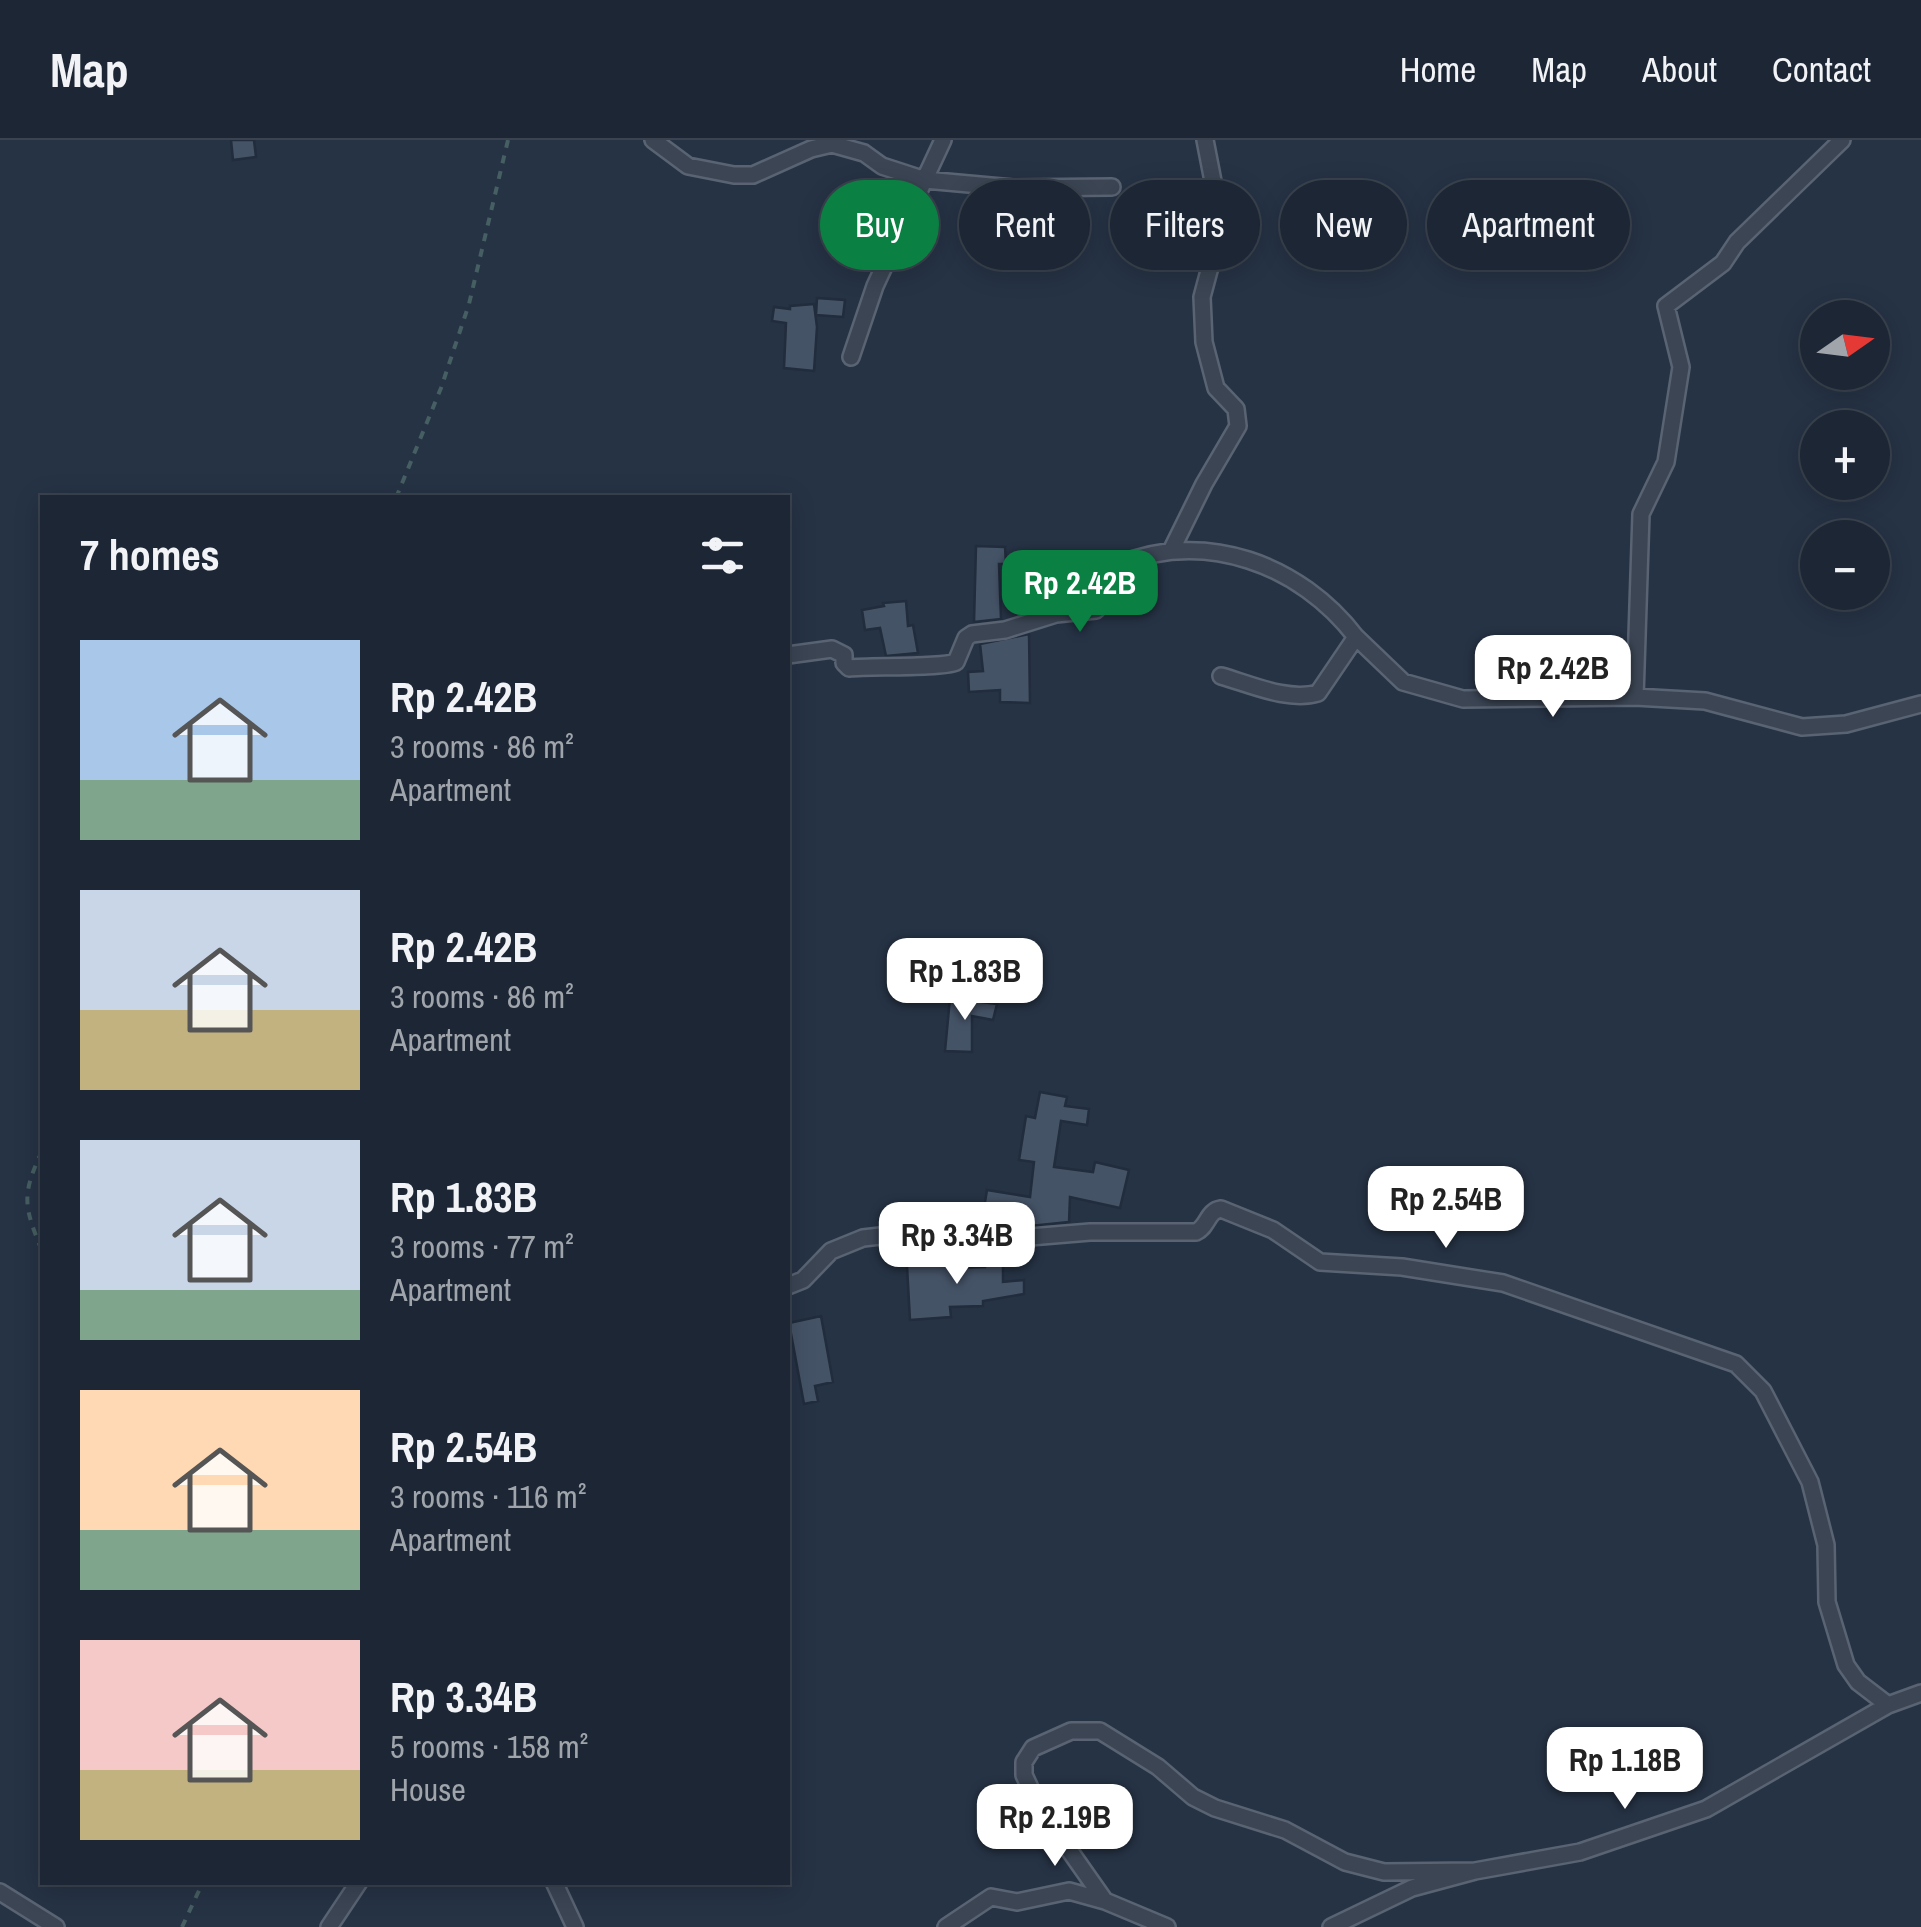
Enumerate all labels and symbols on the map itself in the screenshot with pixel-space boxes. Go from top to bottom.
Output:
north arrow [1800,300,1890,390]
pin: Rp 2.42B [977,550,1183,635]
pin: Rp 2.42B [1450,635,1656,720]
pin: Rp 1.83B [862,938,1068,1023]
pin: Rp 2.54B [1343,1166,1549,1251]
pin: Rp 3.34B [854,1202,1060,1287]
pin: Rp 1.18B [1522,1727,1728,1812]
pin: Rp 2.19B [952,1784,1158,1869]

